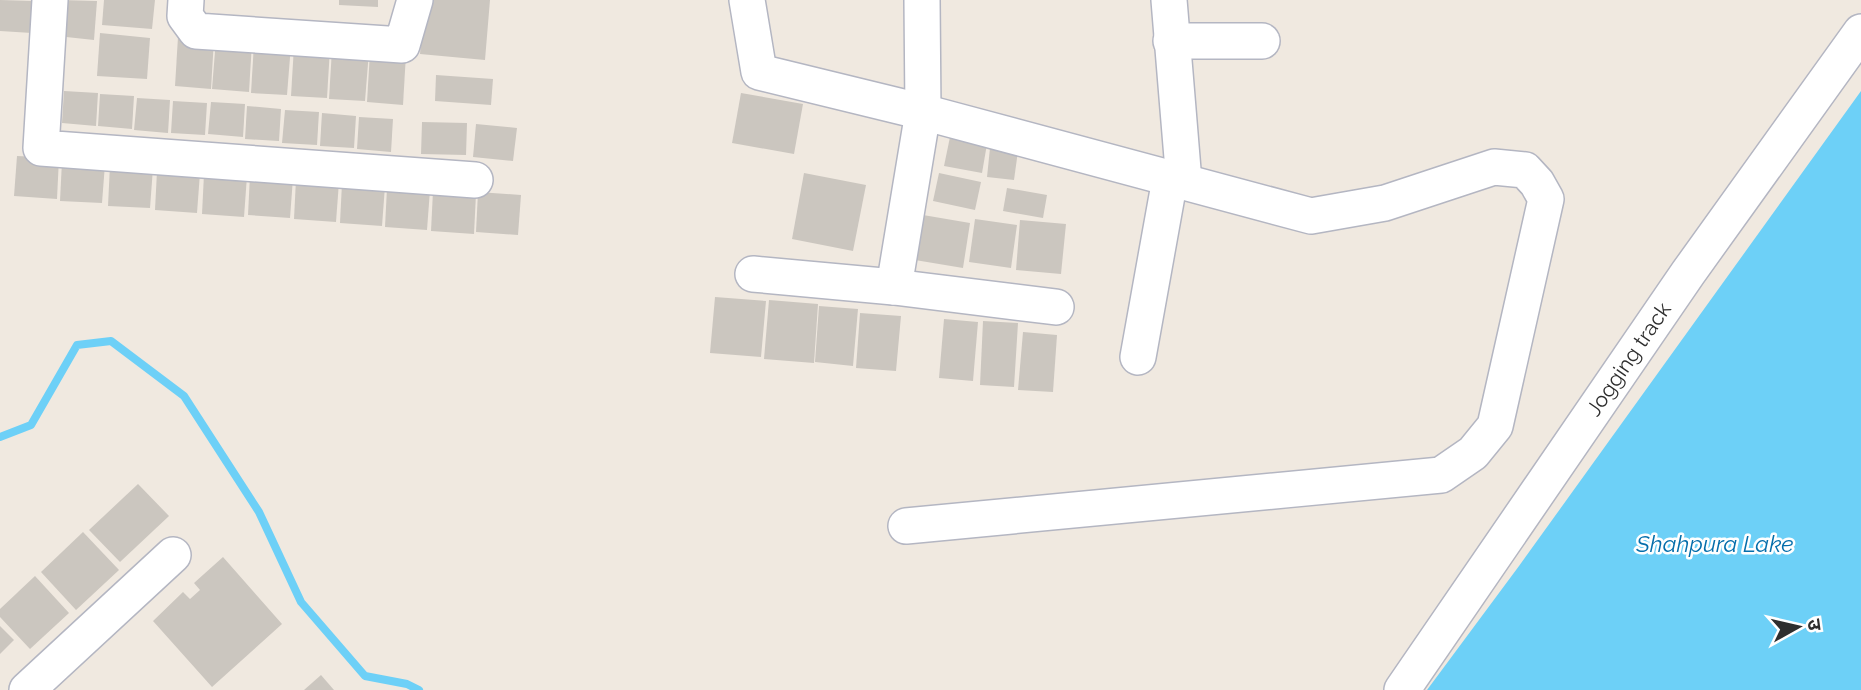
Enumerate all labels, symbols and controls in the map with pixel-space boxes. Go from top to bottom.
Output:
street label: Jogging track [1581,297,1676,421]
water label: Shahpura Lake [1635,530,1794,557]
north arrow [1763,592,1833,662]
text: उ [1803,618,1827,633]

